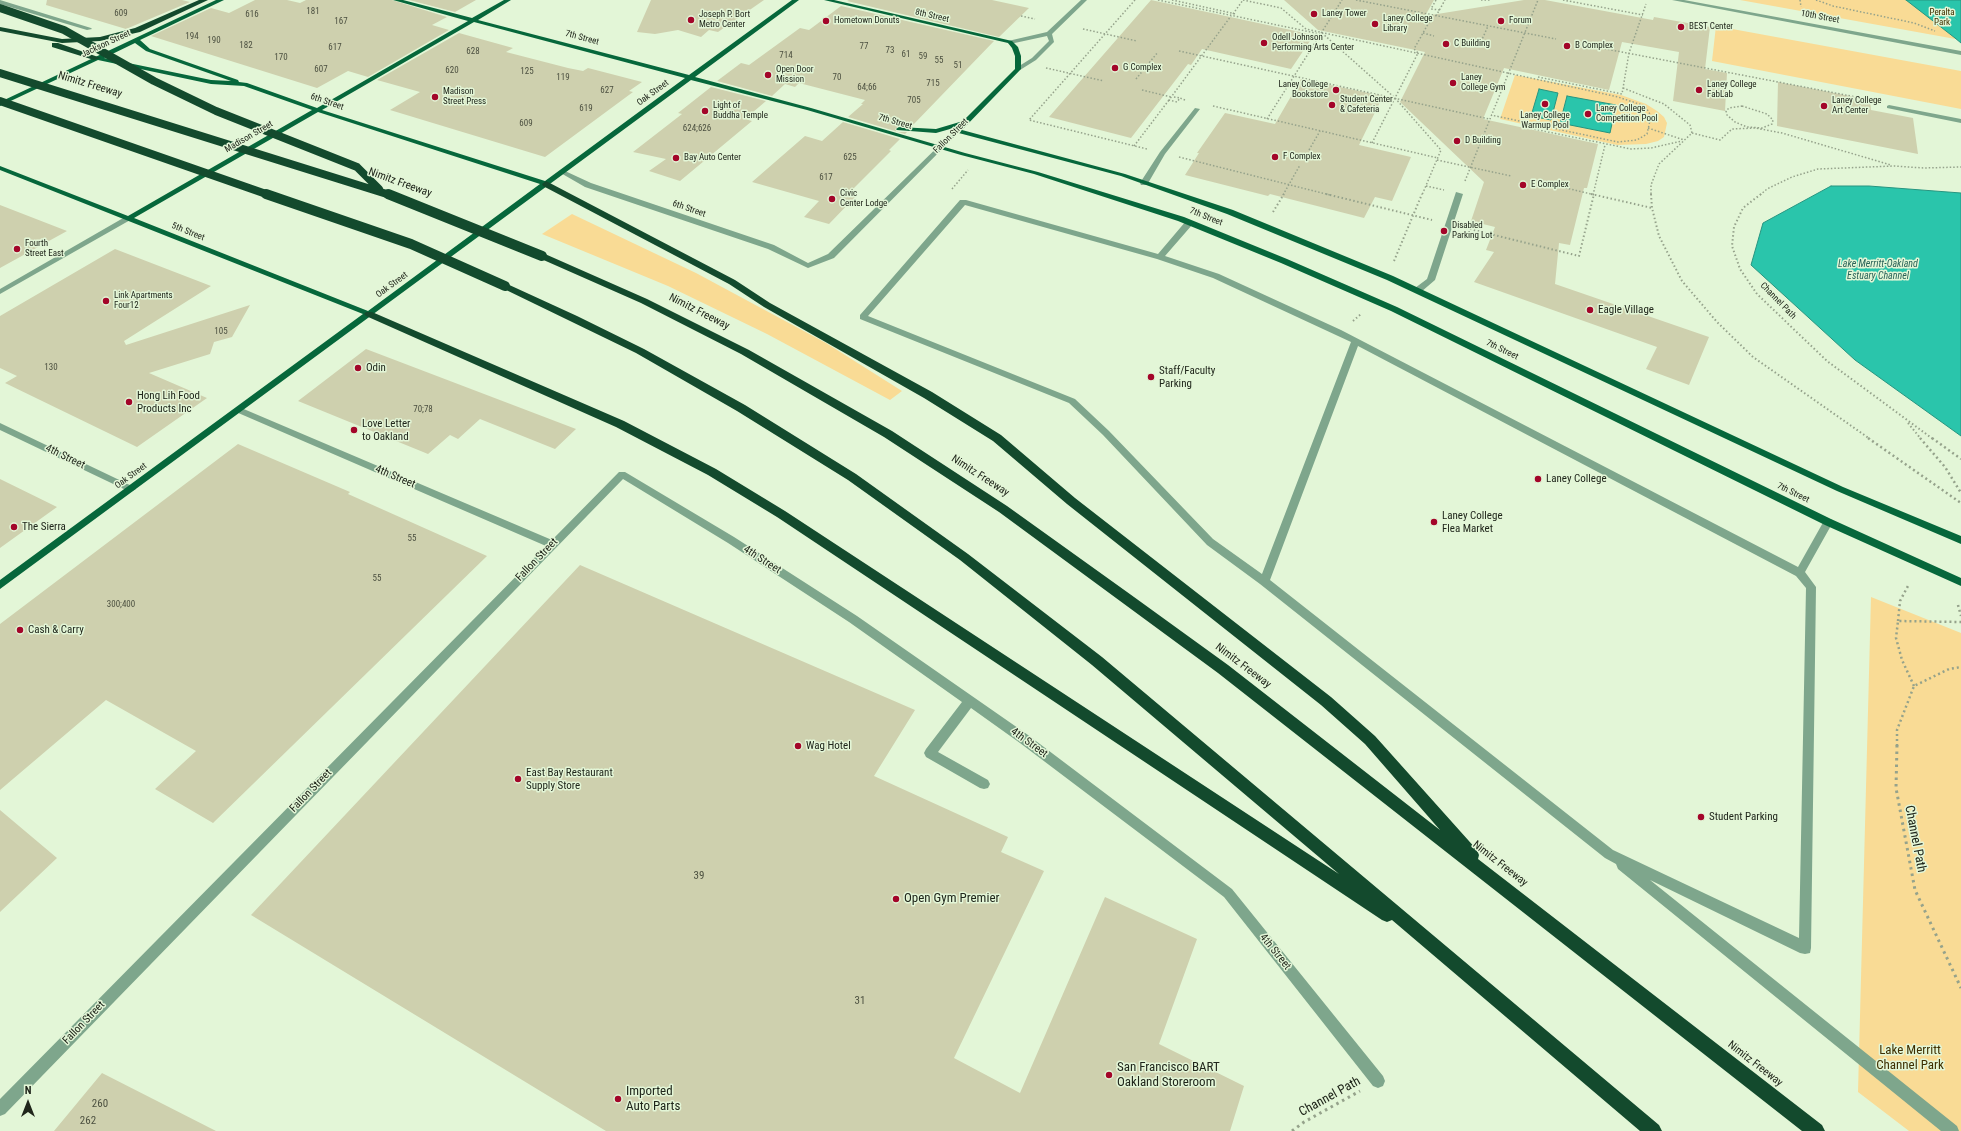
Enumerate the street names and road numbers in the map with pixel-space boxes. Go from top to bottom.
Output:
street label: 8th Street [914,7,950,25]
street label: 10th Street [1800,8,1840,26]
street label: Jackson Street [80,28,132,60]
street label: 7th Street [564,28,600,48]
street label: Nimitz Freeway [56,69,124,101]
street label: Oak Street [635,78,671,108]
street label: 6th Street [309,91,345,113]
street label: 7th Street [877,112,913,132]
street label: Fallon Street [931,116,971,156]
street label: Madison Street [223,119,275,155]
street label: Nimitz Freeway [367,165,433,201]
street label: 6th Street [671,198,707,220]
street label: 7th Street [1188,206,1224,228]
street label: 5th Street [170,221,206,243]
street label: Oak Street [374,270,410,300]
street label: Channel Path [1758,280,1798,322]
street label: Nimitz Freeway [666,291,732,333]
street label: 7th Street [1484,338,1520,362]
street label: 4th Street [43,442,87,472]
street label: Nimitz Freeway [949,452,1011,500]
street label: Oak Street [113,461,149,491]
street label: 4th Street [373,463,417,491]
street label: 7th Street [1775,481,1811,505]
street label: Fallon Street [513,536,561,584]
street label: 4th Street [741,543,783,577]
street label: Nimitz Freeway [1213,641,1273,691]
street label: 4th Street [1008,725,1050,761]
street label: Fallon Street [287,767,335,815]
street label: Channel Path [1901,804,1929,874]
street label: Nimitz Freeway [1470,838,1530,890]
street label: 4th Street [1257,931,1293,973]
street label: Fallon Street [60,999,108,1047]
street label: Nimitz Freeway [1725,1038,1785,1090]
street label: Channel Path [1296,1074,1364,1120]

